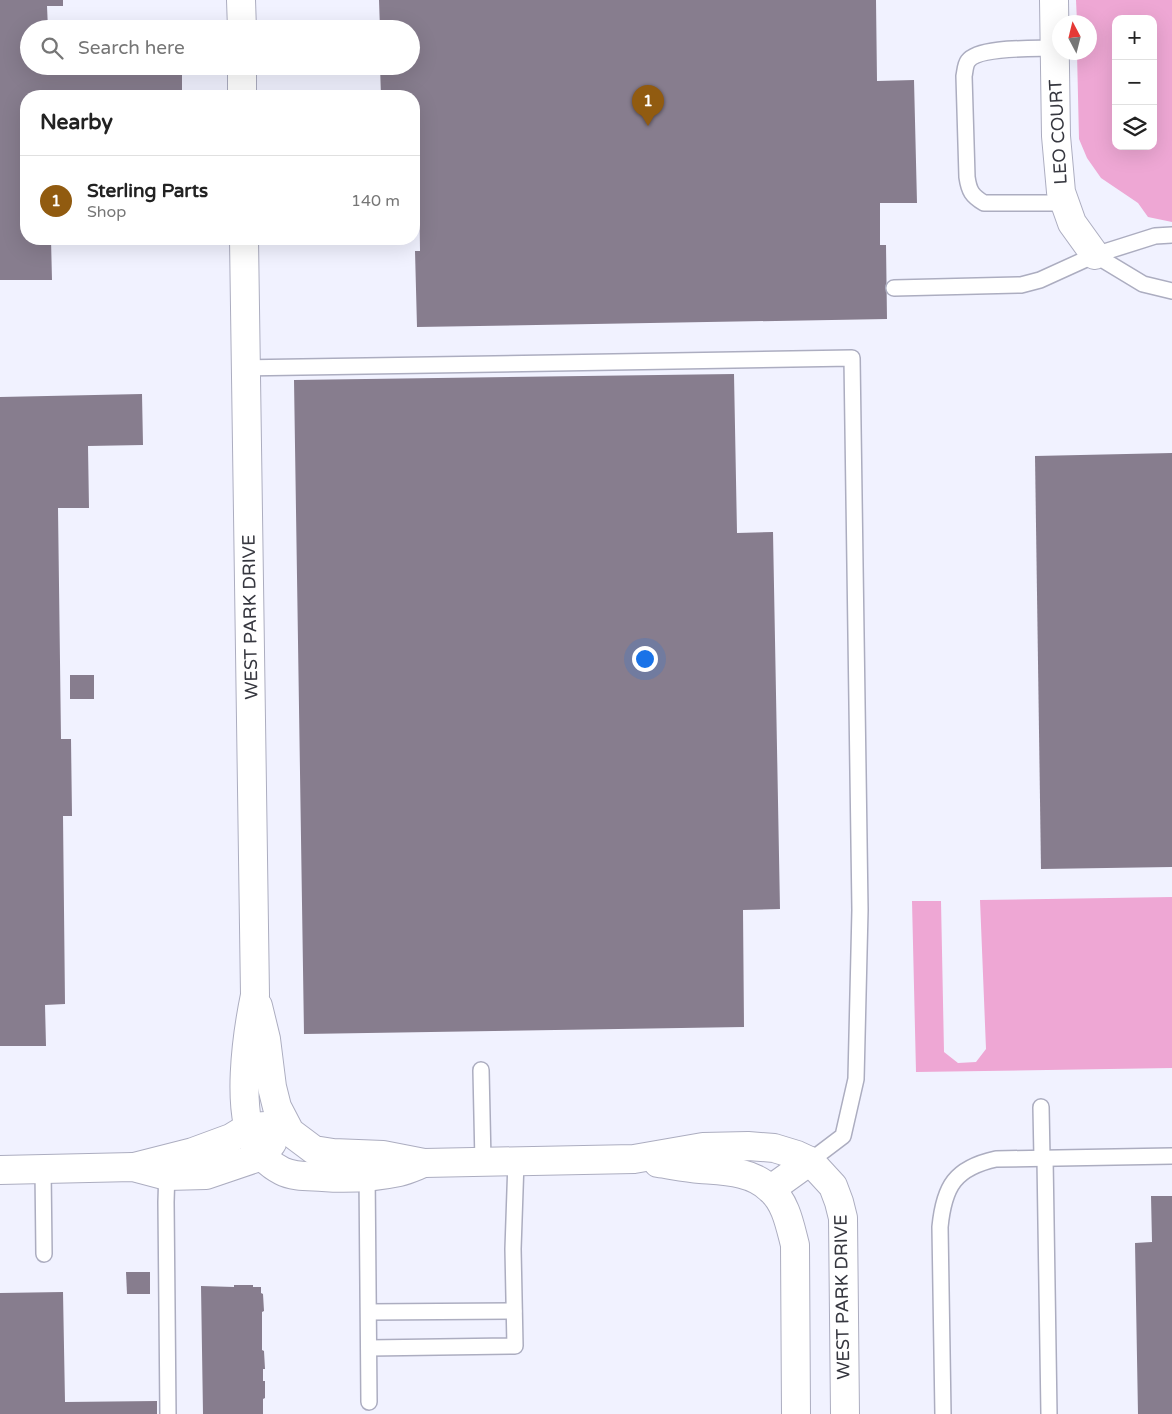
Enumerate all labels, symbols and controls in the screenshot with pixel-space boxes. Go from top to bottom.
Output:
north arrow [1052,15,1097,60]
map controls [1112,15,1157,150]
button: + [1112,15,1157,60]
search box [20,20,420,75]
icon: search [38,34,66,62]
text: Search here [78,37,185,59]
button: − [1112,60,1157,105]
street label: LEO COURT [1044,79,1072,185]
pin: 1 [632,85,664,126]
button: layers [1112,105,1157,150]
text: Nearby [40,110,113,135]
text: Sterling Parts [87,180,208,202]
text: 1 [51,191,61,211]
text: 140 m [351,191,400,211]
text: Shop [87,202,126,222]
street label: WEST PARK DRIVE [238,534,262,700]
your location [632,646,658,672]
street label: WEST PARK DRIVE [830,1214,854,1380]

